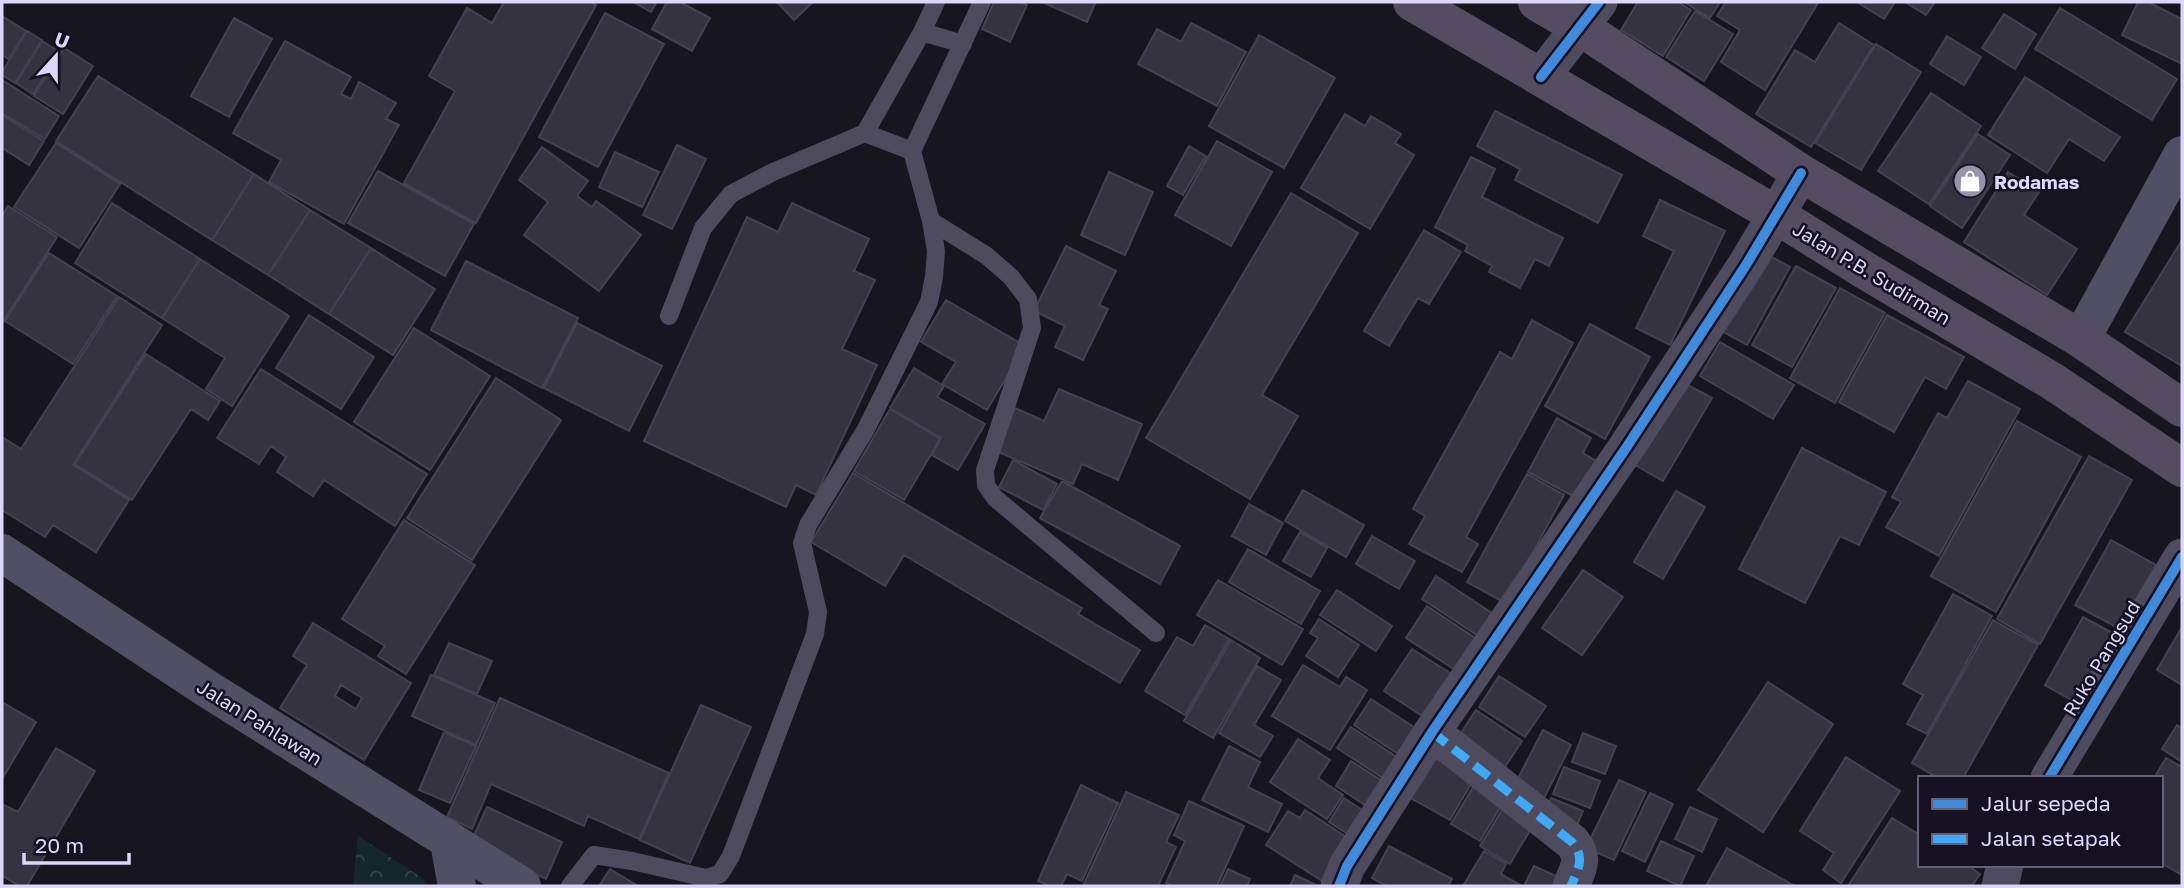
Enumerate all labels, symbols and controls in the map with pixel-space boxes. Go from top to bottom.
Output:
north arrow [21,21,91,91]
text: U [52,26,73,53]
shop icon: Rodamas [1951,162,1989,200]
place label: Rodamas [1994,170,2080,193]
street label: Jalan P.B. Sudirman [1789,217,1955,329]
street label: Ruko Pangsud [2058,596,2144,720]
street label: Jalan Pahlawan [193,674,327,770]
legend [1918,776,2163,867]
text: Jalur sepeda [1981,790,2111,816]
scale bar [24,822,130,866]
text: Jalan setapak [1981,825,2122,851]
text: 20 m [35,832,84,858]

